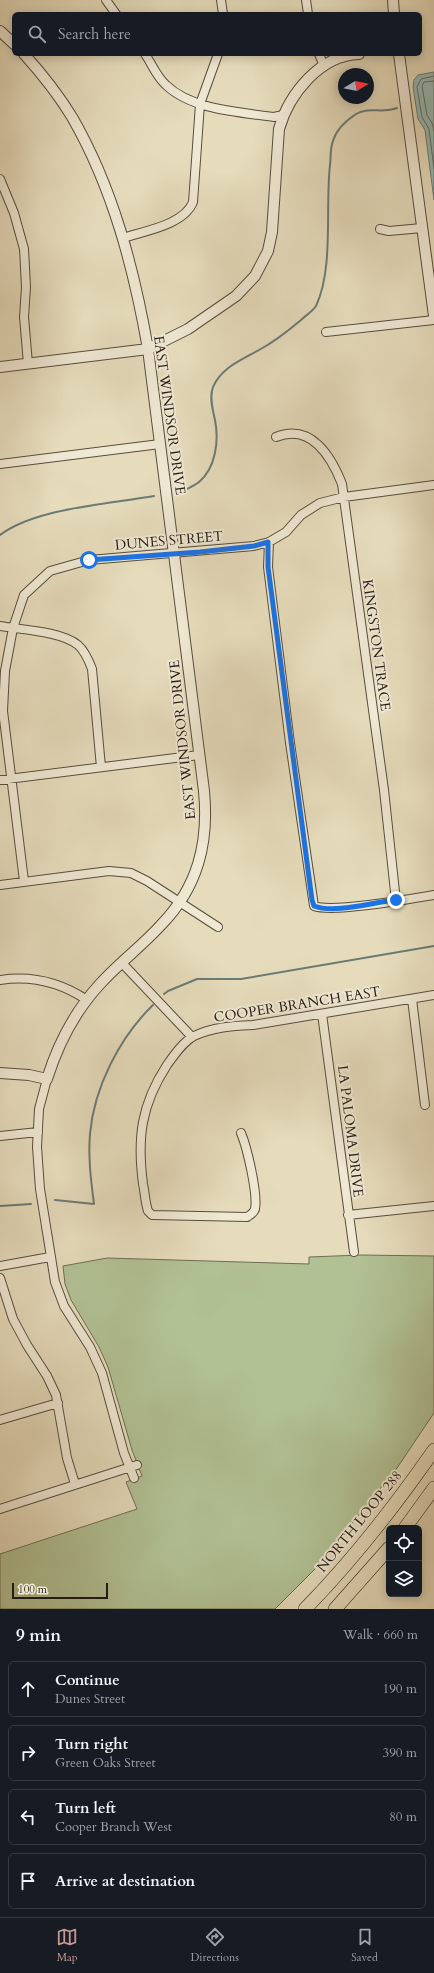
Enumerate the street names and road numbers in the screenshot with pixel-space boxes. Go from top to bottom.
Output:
street label: EAST WINDSOR DRIVE [149,334,190,496]
street label: DUNES STREET [114,526,224,555]
street label: KINGSTON TRACE [358,578,395,712]
street label: EAST WINDSOR DRIVE [165,659,200,821]
street label: COOPER BRANCH EAST [212,982,382,1027]
street label: LA PALOMA DRIVE [333,1064,368,1198]
street label: NORTH LOOP 288 [312,1466,406,1576]

